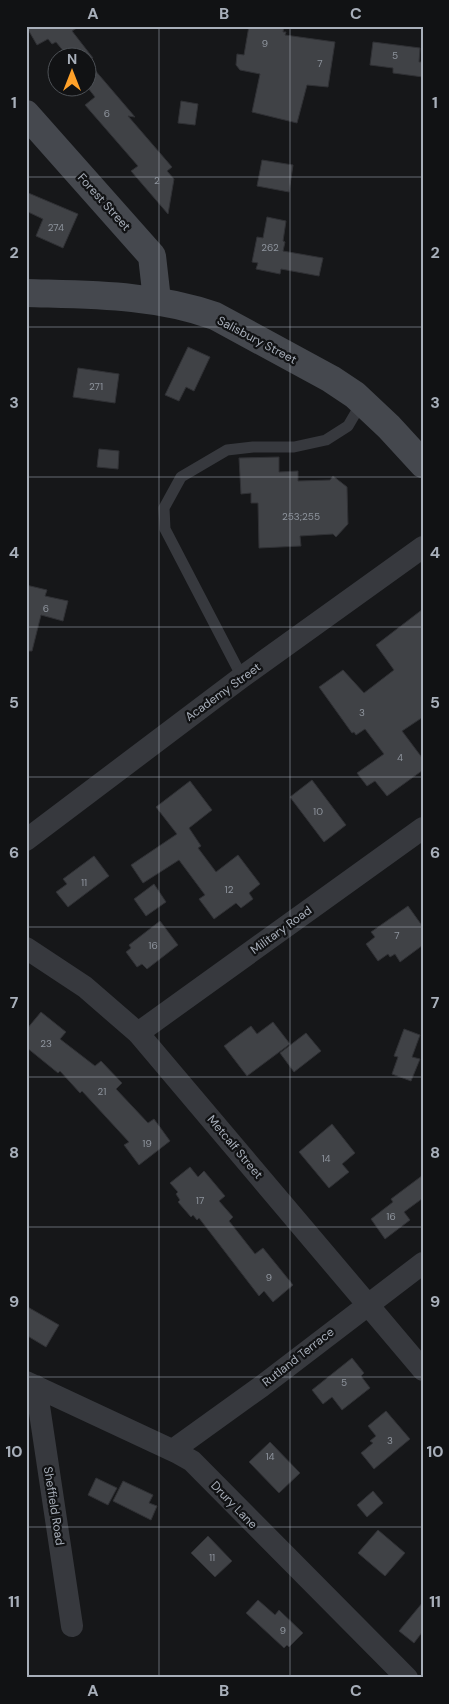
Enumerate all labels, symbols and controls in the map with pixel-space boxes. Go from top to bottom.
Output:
text: A [87,3,99,24]
text: B [219,3,229,24]
text: C [350,3,362,24]
house number: 9 [262,37,268,50]
north arrow [48,48,98,98]
house number: 5 [392,49,398,62]
text: N [67,50,77,68]
house number: 7 [317,57,323,70]
text: 1 [11,92,17,113]
text: 1 [432,92,438,113]
house number: 6 [104,107,110,120]
street label: Forest Street [74,170,134,234]
house number: 2 [154,174,160,187]
house number: 274 [48,221,64,234]
house number: 262 [261,241,279,254]
text: 2 [9,242,19,263]
text: 2 [430,242,440,263]
street label: Salisbury Street [214,312,300,368]
house number: 271 [89,380,103,393]
text: 3 [9,392,19,413]
text: 3 [430,392,440,413]
house number: 253;255 [282,510,320,523]
text: 4 [9,542,19,563]
text: 4 [430,542,440,563]
house number: 6 [43,602,49,615]
street label: Academy Street [182,659,264,725]
text: 5 [9,692,19,713]
text: 5 [430,692,440,713]
house number: 3 [359,706,365,719]
house number: 4 [397,751,403,764]
house number: 10 [313,805,323,818]
text: 6 [9,842,19,863]
text: 6 [430,842,440,863]
house number: 11 [81,876,87,889]
house number: 12 [225,883,234,896]
street label: Military Road [247,902,315,958]
house number: 7 [394,929,400,942]
house number: 16 [148,939,158,952]
text: 7 [10,992,19,1013]
text: 7 [431,992,440,1013]
house number: 23 [40,1037,52,1050]
house number: 21 [98,1085,106,1098]
street label: Metcalf Street [204,1112,267,1182]
house number: 19 [142,1137,152,1150]
text: 8 [9,1142,19,1163]
text: 8 [430,1142,440,1163]
house number: 14 [321,1152,331,1165]
house number: 17 [196,1194,204,1207]
house number: 16 [386,1210,396,1223]
house number: 9 [266,1271,272,1284]
text: 9 [9,1291,19,1312]
text: 9 [430,1291,440,1312]
street label: Rutland Terrace [259,1324,337,1390]
house number: 5 [341,1376,347,1389]
house number: 3 [387,1434,393,1447]
text: 10 [5,1441,23,1462]
text: 10 [426,1441,444,1462]
house number: 14 [265,1450,275,1463]
street label: Sheffield Road [40,1465,68,1547]
street label: Drury Lane [207,1478,261,1532]
house number: 11 [209,1551,215,1564]
text: 11 [8,1591,20,1612]
text: 11 [429,1591,441,1612]
house number: 9 [280,1624,286,1637]
text: A [87,1680,99,1701]
text: B [219,1680,229,1701]
text: C [350,1680,362,1701]

